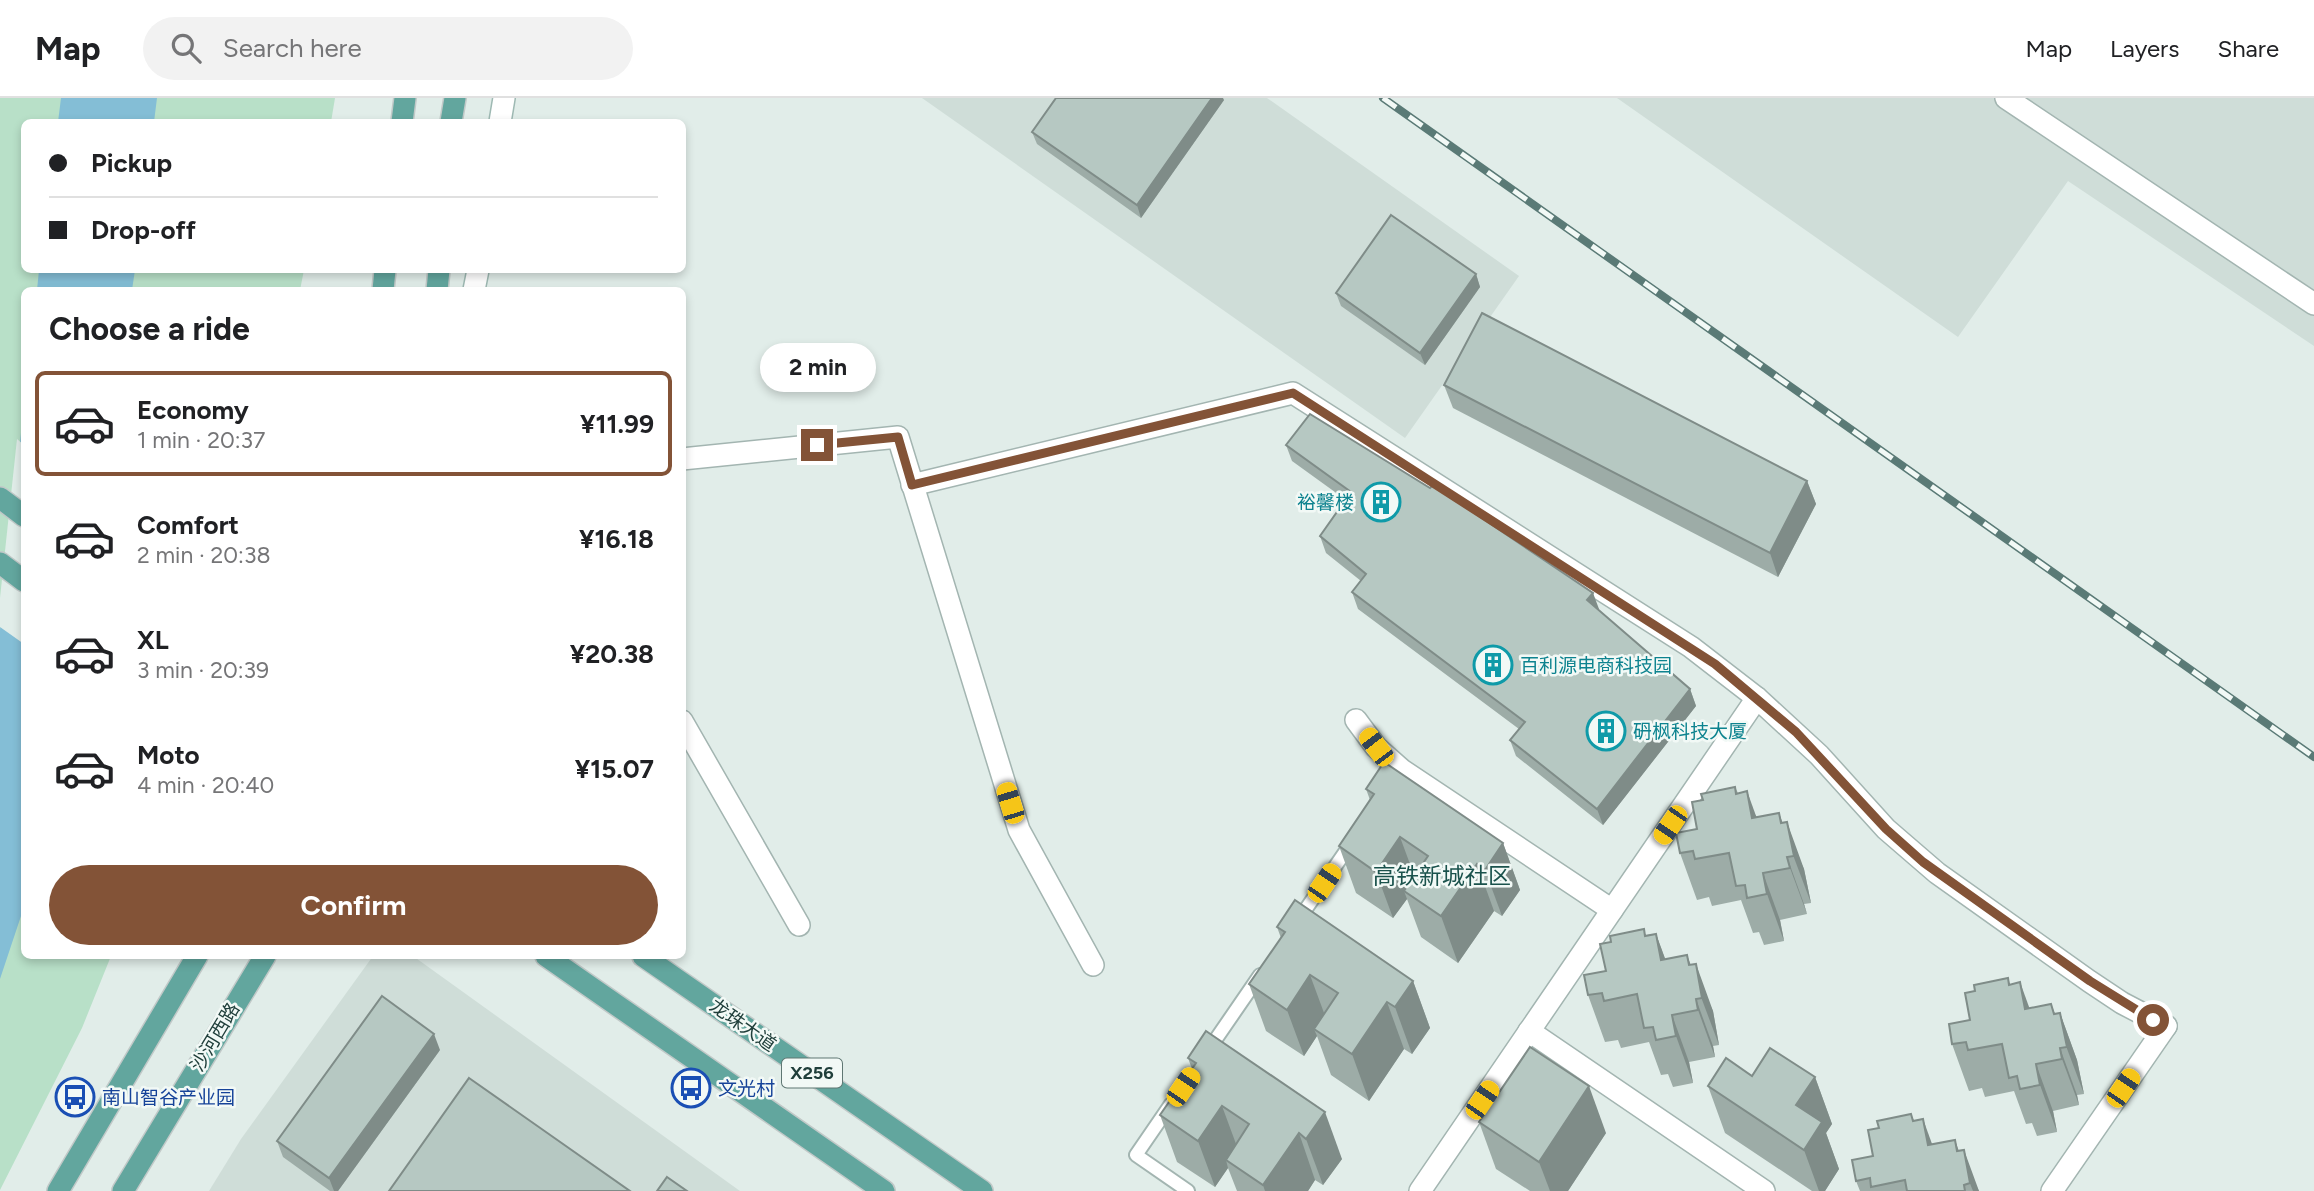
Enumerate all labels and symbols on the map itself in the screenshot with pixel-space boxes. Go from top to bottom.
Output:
callout: 2 min [759,344,875,392]
route end [801,429,833,461]
building icon: 裕馨楼 [1360,481,1402,523]
place label: 裕馨楼 [1297,491,1354,514]
building icon: 百利源电商科技园 [1472,644,1514,686]
place label: 百利源电商科技园 [1520,654,1672,677]
building icon: 砃枫科技大厦 [1585,710,1627,752]
place label: 砃枫科技大厦 [1633,720,1747,743]
car [1355,724,1398,770]
car [994,780,1027,826]
car [1650,802,1691,848]
car [1304,860,1345,906]
district label: 高铁新城社区 [1373,862,1511,890]
street label: 龙珠大道 [705,994,781,1056]
street label: 沙河西路 [186,998,244,1076]
route start [2137,1004,2169,1036]
road number: X256 [782,1058,842,1088]
car [1163,1064,1204,1110]
car [2103,1065,2144,1111]
bus stop icon: 文光村 [670,1067,712,1109]
bus stop icon: 南山智谷产业园 [54,1076,96,1118]
place label: 文光村 [718,1077,775,1100]
car [1462,1077,1503,1123]
place label: 南山智谷产业园 [102,1086,235,1109]

